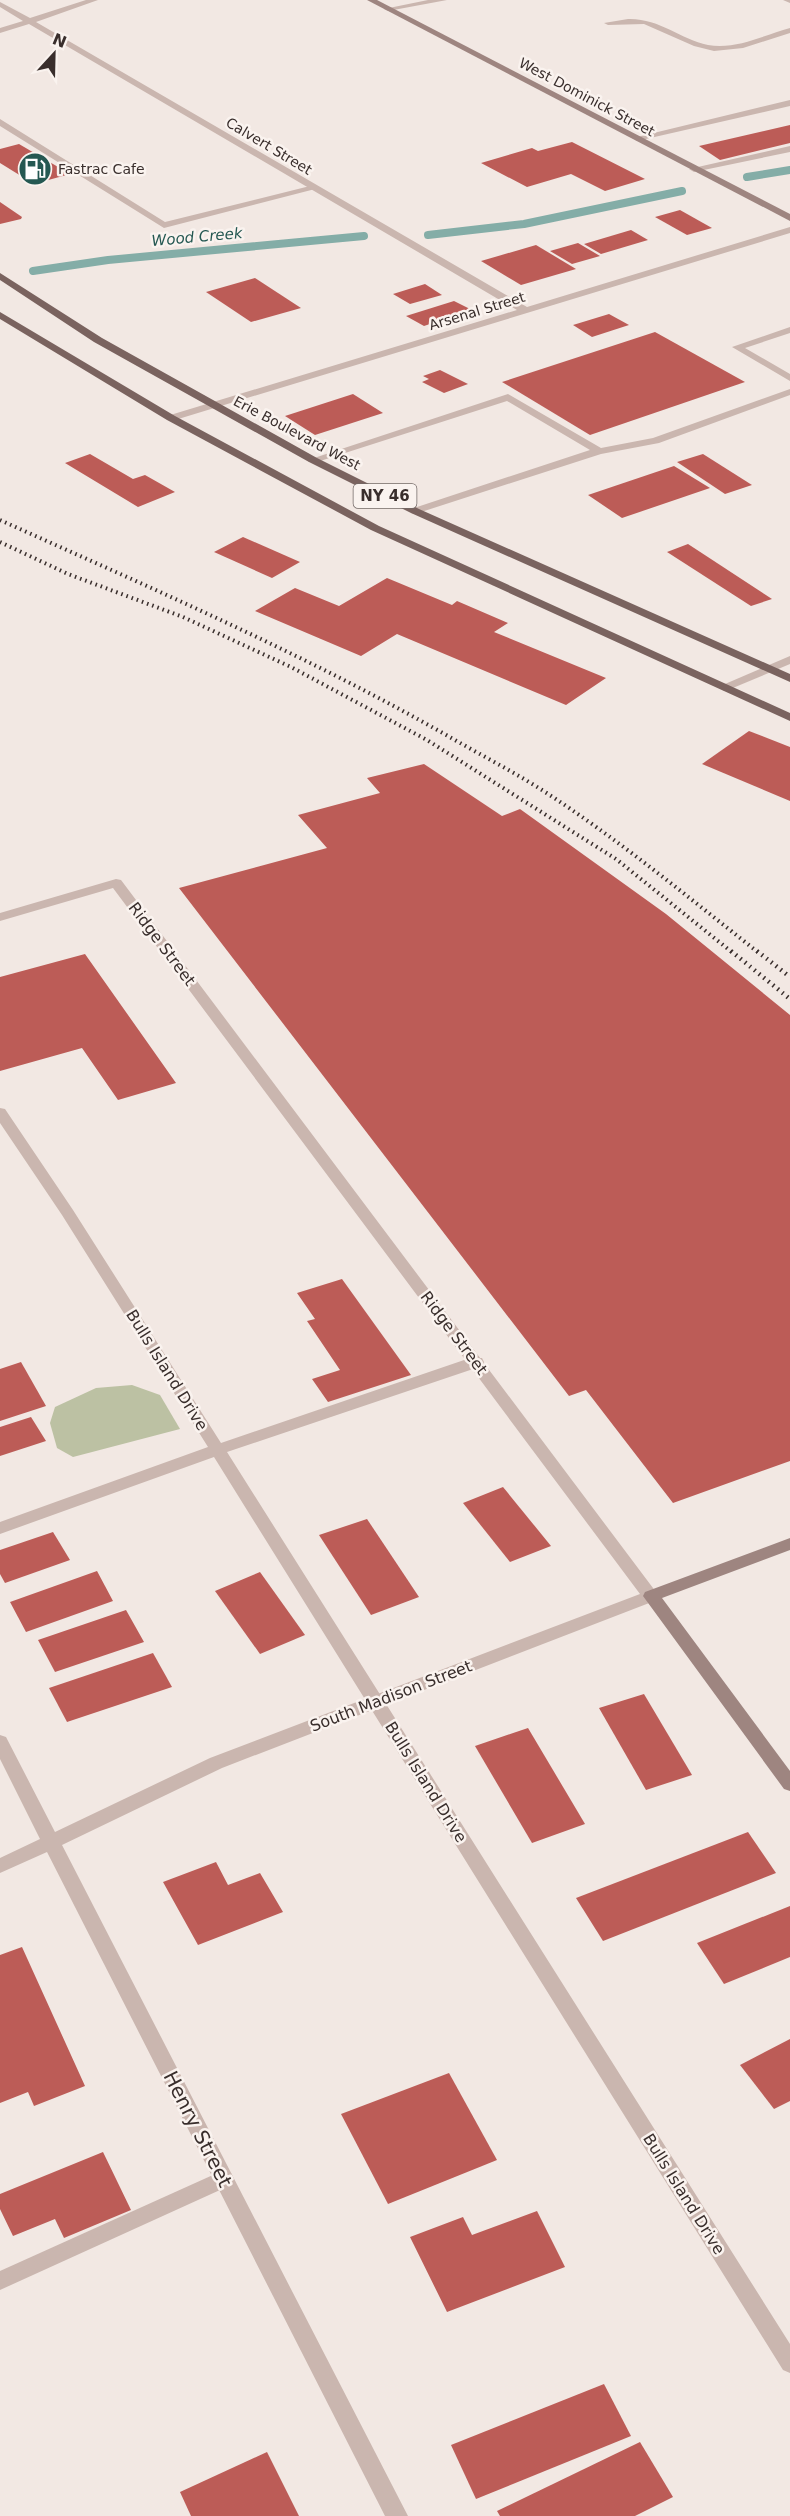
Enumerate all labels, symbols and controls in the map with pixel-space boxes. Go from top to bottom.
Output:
north arrow [24,24,84,84]
text: N [50,29,69,52]
street label: West Dominick Street [516,54,658,140]
street label: Calvert Street [223,114,315,178]
fuel station icon: Fastrac Cafe [17,151,53,187]
place label: Fastrac Cafe [58,161,145,177]
water label: Wood Creek [151,224,245,250]
street label: Arsenal Street [427,289,527,333]
street label: Erie Boulevard West [231,393,364,473]
road number: NY 46 [354,484,416,508]
street label: Ridge Street [124,899,200,989]
street label: Ridge Street [416,1288,492,1378]
street label: Bulls Island Drive [122,1306,212,1434]
street label: South Madison Street [307,1656,475,1736]
street label: Bulls Island Drive [381,1718,471,1846]
street label: Henry Street [158,2067,238,2191]
street label: Bulls Island Drive [639,2130,729,2258]

